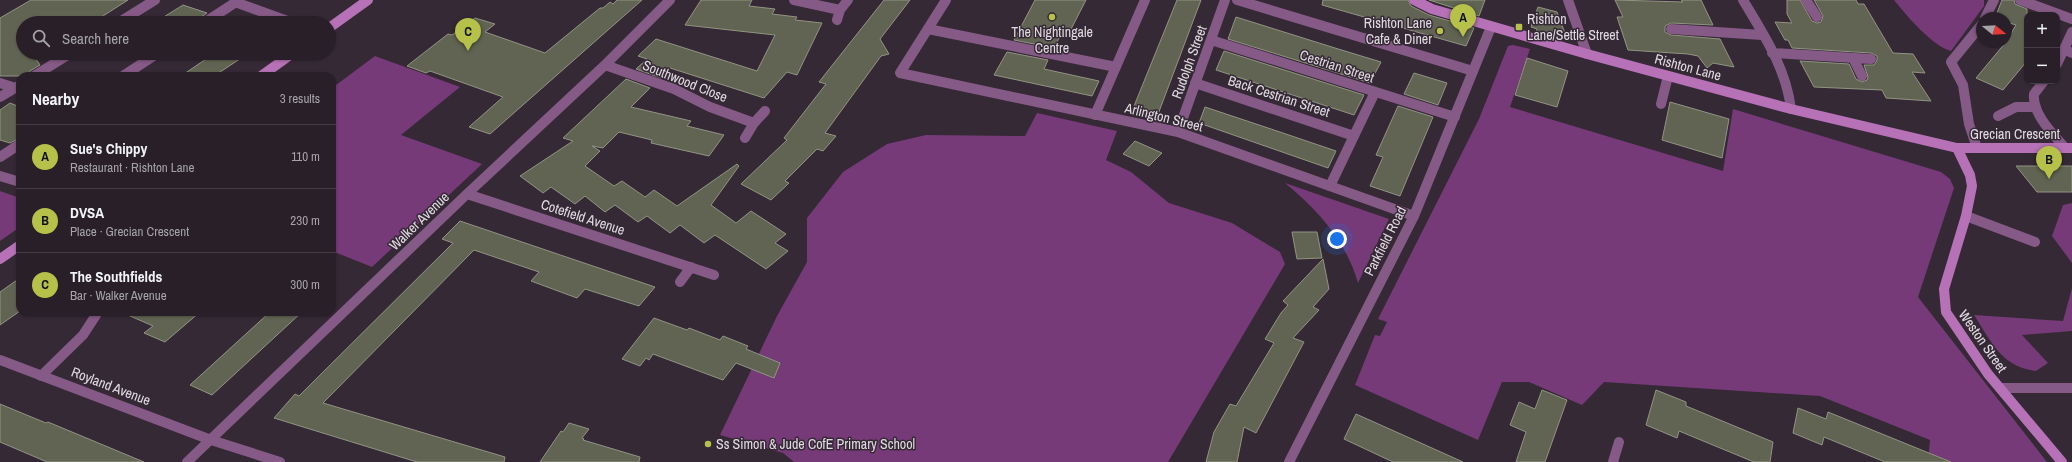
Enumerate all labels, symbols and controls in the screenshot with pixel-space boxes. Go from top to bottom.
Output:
pin: A [1450,4,1476,37]
place label: Rishton Lane/Settle Street [1527,10,1619,44]
marker: The Nightingale Centre [1047,12,1057,22]
north arrow [1976,12,2012,48]
map controls [2024,12,2060,84]
button: + [2024,12,2060,48]
place label: Rishton Lane Cafe & Diner [1364,14,1432,48]
search box [16,16,336,60]
pin: C [455,18,481,51]
marker: Rishton Lane/Settle Street [1514,22,1524,32]
place label: The Nightingale Centre [1011,23,1093,57]
street label: Rudolph Street [1167,23,1211,101]
marker: Rishton Lane Cafe & Diner [1435,26,1445,36]
icon: search [30,27,52,49]
text: Search here [62,28,129,49]
street label: Cestrian Street [1297,46,1377,86]
button: − [2024,48,2060,84]
street label: Rishton Lane [1653,49,1723,85]
street label: Southwood Close [640,56,730,106]
street label: Back Cestrian Street [1226,71,1332,121]
text: Nearby [32,87,79,110]
text: 3 results [280,90,320,107]
street label: Arlington Street [1122,98,1205,135]
street label: Grecian Crescent [1970,125,2060,143]
text: Sue's Chippy [70,138,147,159]
pin: B [2036,146,2062,179]
text: A [41,148,49,165]
text: 110 m [291,148,320,165]
text: Restaurant · Rishton Lane [70,159,194,176]
street label: Walker Avenue [385,188,453,254]
street label: Cotefield Avenue [539,195,627,239]
text: DVSA [70,202,104,223]
street label: Parkfield Road [1360,203,1410,279]
text: B [41,212,49,229]
text: 230 m [290,212,320,229]
text: Place · Grecian Crescent [70,223,189,240]
your location [1327,229,1347,249]
text: The Southfields [70,266,162,287]
text: C [41,276,49,293]
text: 300 m [290,276,320,293]
text: Bar · Walker Avenue [70,287,167,304]
street label: Weston Street [1955,306,2011,376]
street label: Royland Avenue [69,363,153,409]
place label: Ss Simon & Jude CofE Primary School [716,435,915,453]
marker: Ss Simon & Jude CofE Primary School [703,439,713,449]

